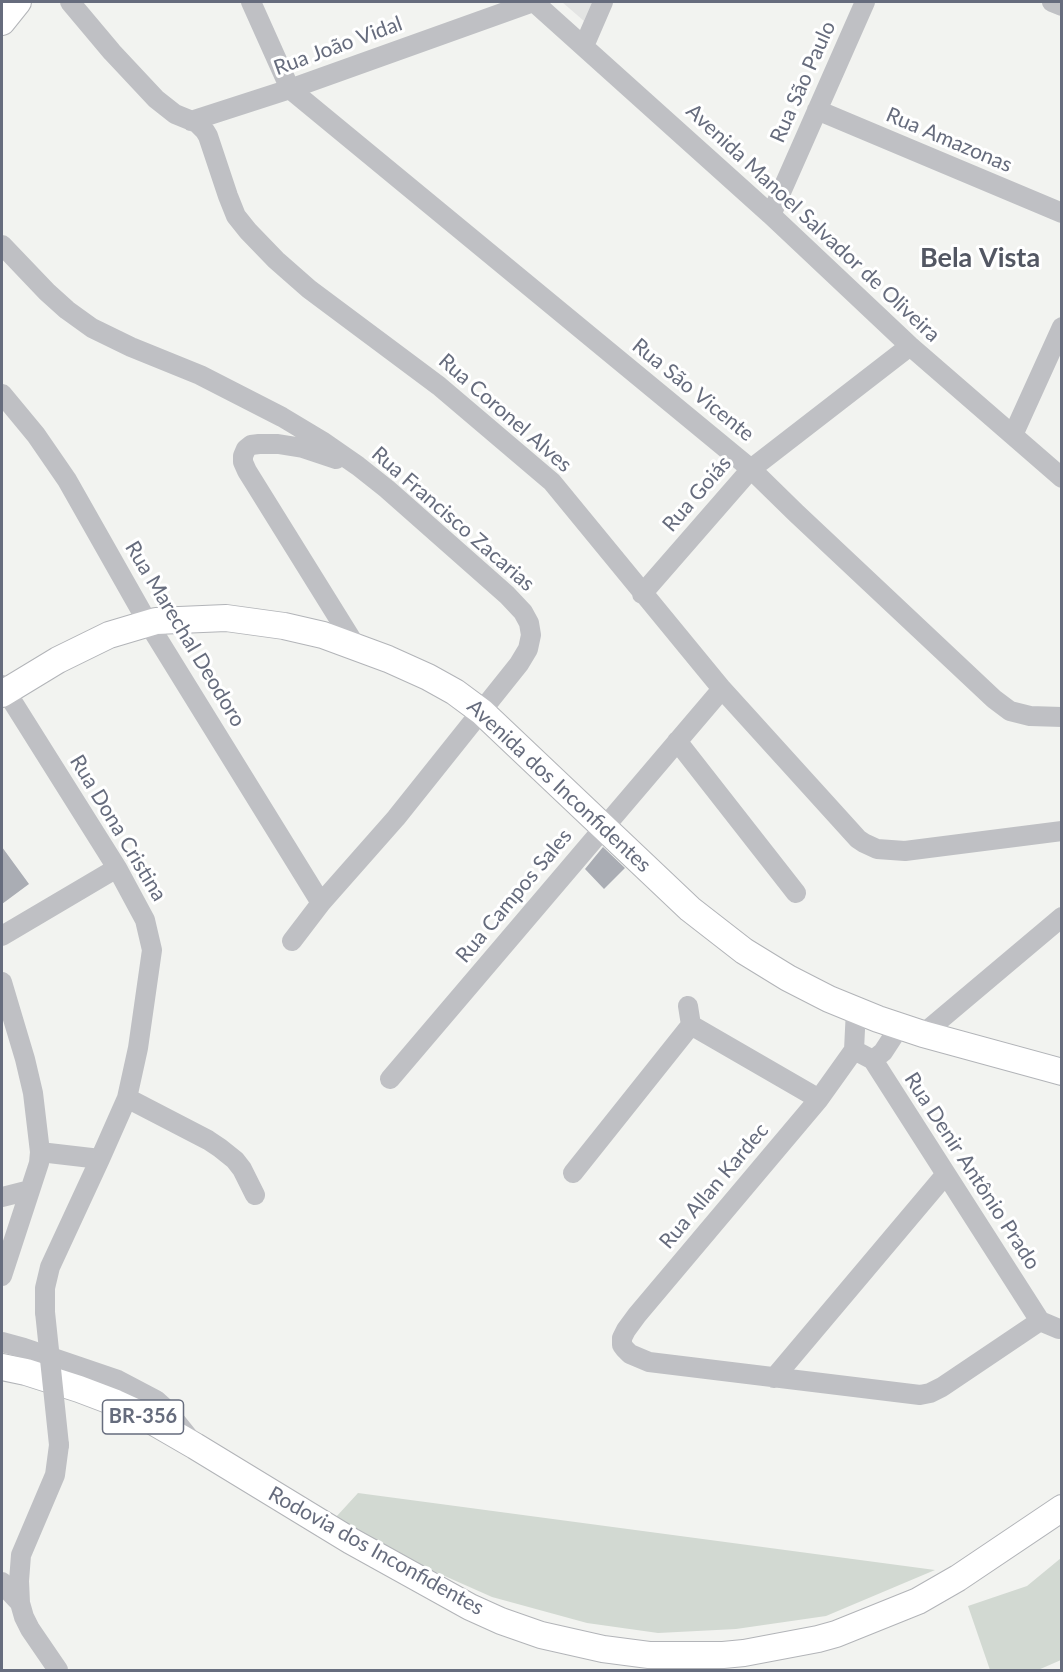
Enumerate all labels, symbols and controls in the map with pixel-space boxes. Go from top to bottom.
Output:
street label: Rua João Vidal [270,11,406,81]
street label: Rua São Paulo [765,17,841,147]
street label: Avenida Manoel Salvador de Oliveira [681,99,945,347]
street label: Rua Amazonas [882,102,1016,178]
district label: Bela Vista [920,242,1040,274]
street label: Rua São Vicente [627,333,759,447]
street label: Rua Coronel Alves [433,348,577,478]
street label: Rua Francisco Zacarias [366,441,540,597]
street label: Rua Goiás [657,451,737,537]
street label: Rua Marechal Deodoro [120,537,250,731]
street label: Avenida dos Inconfidentes [462,694,656,878]
street label: Rua Dona Cristina [64,750,172,906]
street label: Rua Campos Sales [451,824,577,968]
street label: Rua Denir Antônio Prado [899,1068,1045,1274]
street label: Rua Allan Kardec [654,1118,774,1254]
road number: BR-356 [102,1400,184,1434]
street label: Rodovia dos Inconfidentes [264,1481,488,1621]

